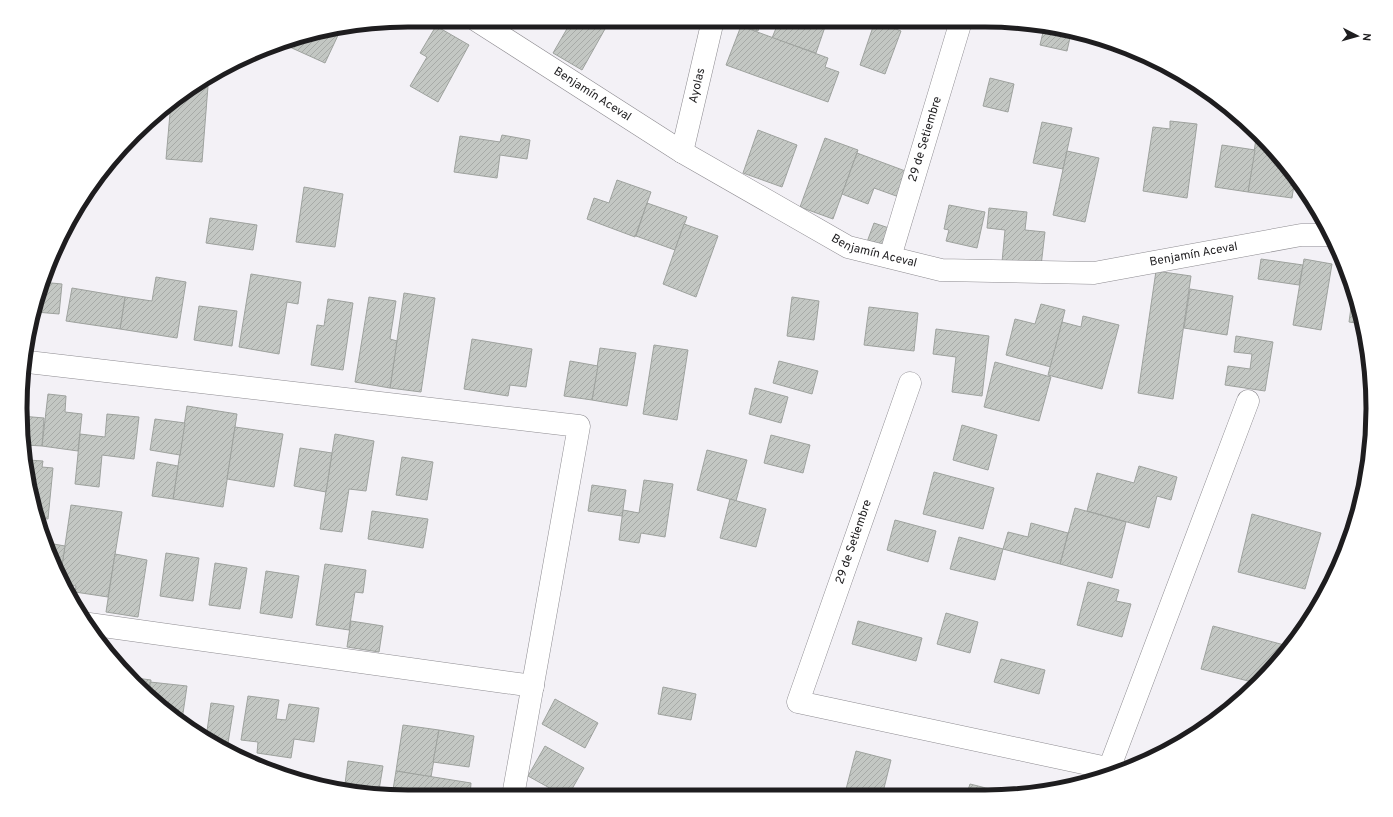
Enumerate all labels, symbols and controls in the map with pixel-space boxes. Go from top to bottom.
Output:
north arrow [1337,16,1377,56]
text: N [1359,32,1373,42]
street label: Benjamín Aceval [550,64,634,125]
street label: Ayolas [686,67,709,105]
street label: 29 de Setiembre [905,95,946,184]
street label: Benjamín Aceval [828,231,919,272]
street label: Benjamín Aceval [1148,239,1239,271]
street label: 29 de Setiembre [832,498,876,586]

